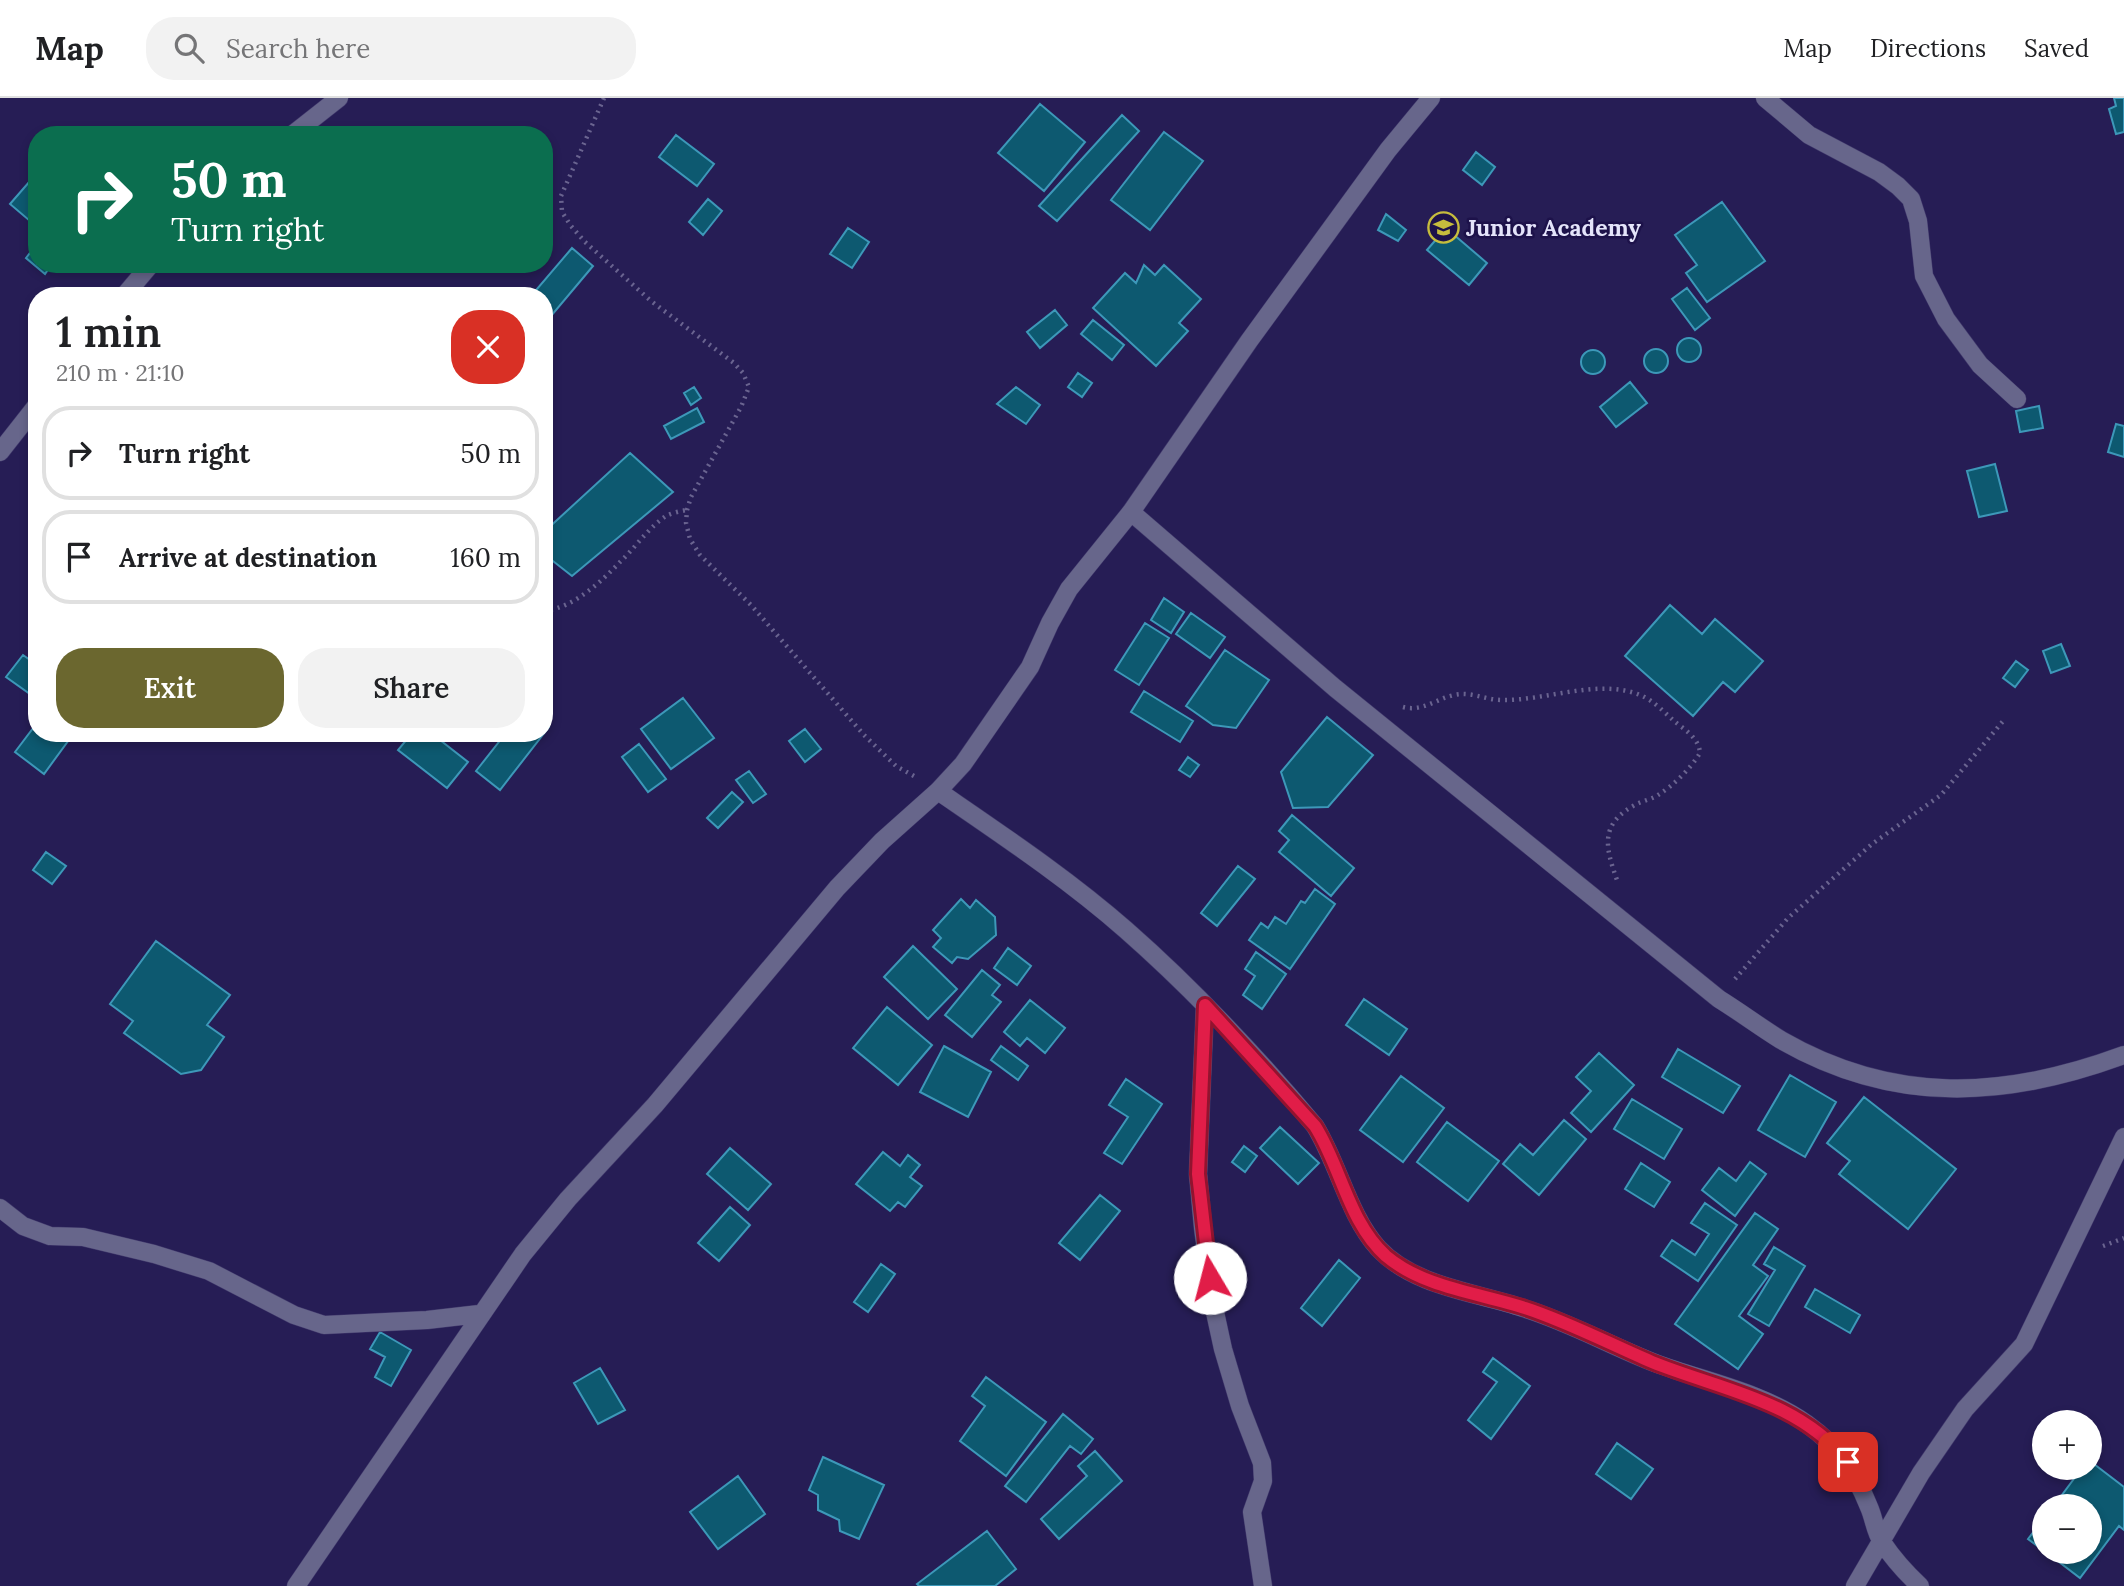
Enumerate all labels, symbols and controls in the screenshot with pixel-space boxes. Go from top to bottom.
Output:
search box [146,17,636,80]
text: Map [35,27,104,69]
icon: search [170,29,208,67]
text: Search here [226,32,370,65]
text: Map [1783,33,1832,64]
text: Directions [1870,33,1986,64]
text: Saved [2024,33,2089,64]
text: 50 m [171,148,287,210]
icon: right [56,154,147,245]
text: Turn right [171,209,324,250]
school or university icon: Junior Academy [1426,211,1460,245]
place label: Junior Academy [1466,213,1641,242]
text: 1 min [56,305,161,359]
button: close [451,310,525,384]
text: 210 m · 21:10 [56,358,185,387]
icon: right [60,434,98,472]
text: Turn right [119,437,250,470]
text: 50 m [461,437,521,470]
icon: arrive [60,538,98,576]
text: Arrive at destination [119,541,377,574]
text: 160 m [450,541,521,574]
button: Exit [56,648,284,728]
button: Share [298,648,525,728]
position arrow [1173,1241,1247,1315]
map controls [2032,1410,2102,1564]
button: + [2032,1410,2102,1480]
pin [1818,1432,1878,1492]
icon: arrive [1829,1443,1867,1481]
button: − [2032,1494,2102,1564]

